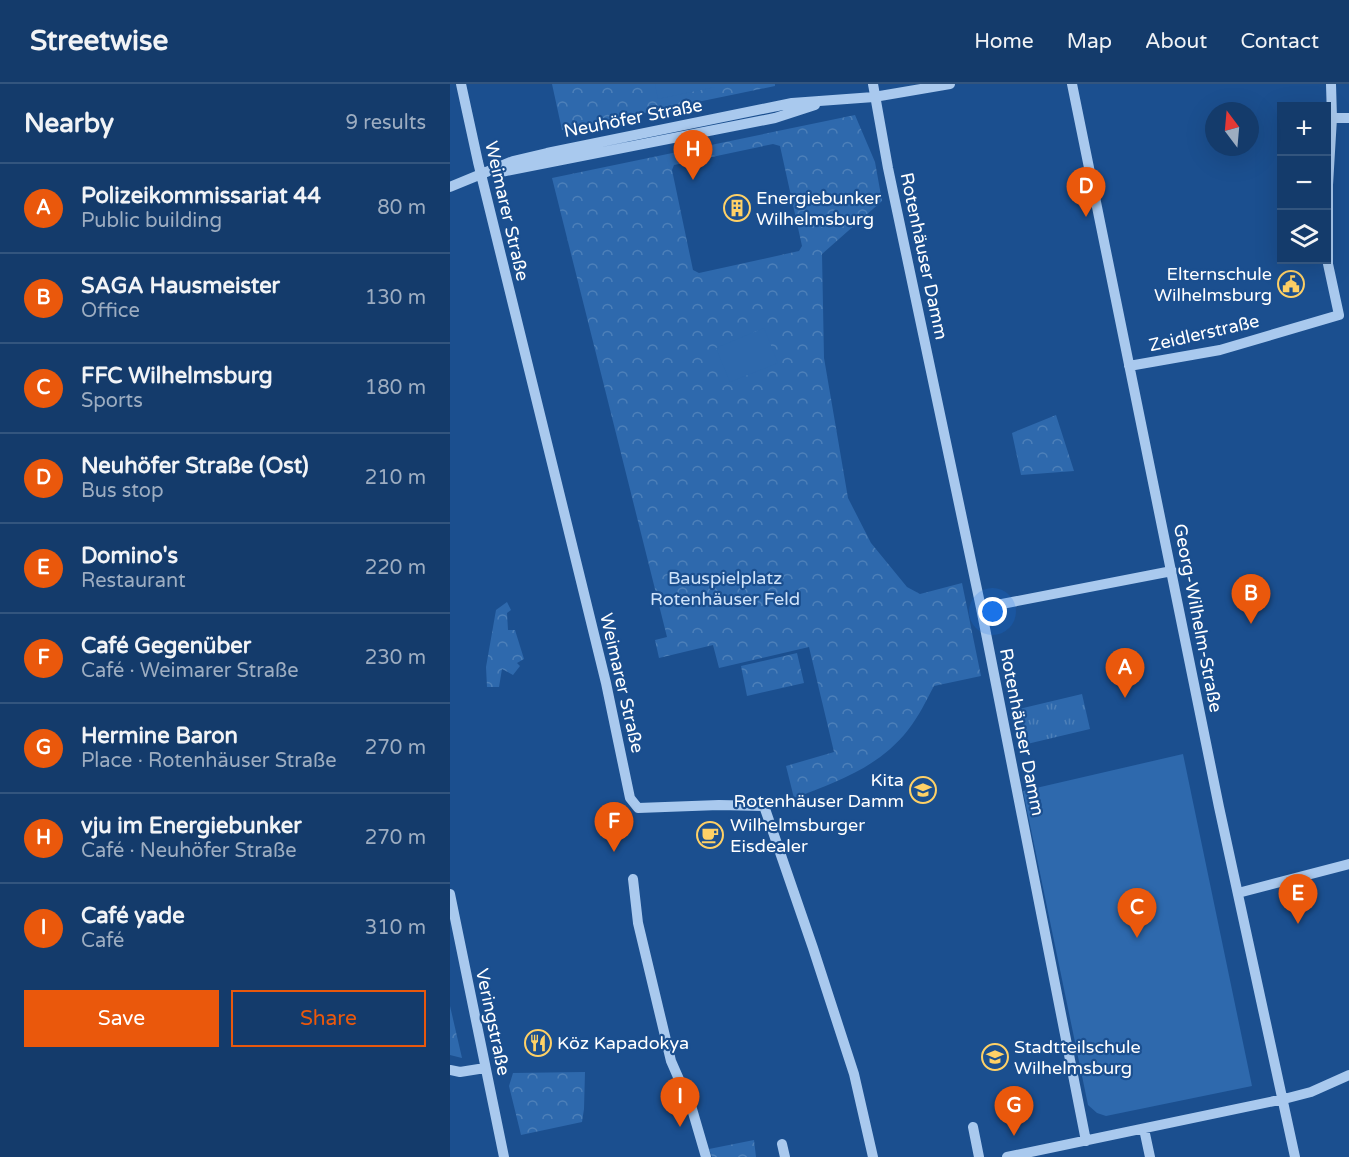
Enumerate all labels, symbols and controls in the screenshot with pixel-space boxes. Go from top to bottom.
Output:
text: Streetwise [30,24,168,58]
text: Home [974,29,1034,54]
text: Map [1067,29,1112,54]
text: About [1145,29,1207,54]
text: Contact [1240,29,1319,54]
street label: Neuhöfer Straße [562,94,704,142]
north arrow [1205,102,1259,156]
map controls [1277,102,1331,264]
button: + [1277,102,1331,156]
text: Nearby [24,108,114,139]
text: 9 results [346,111,426,135]
pin: H [674,130,712,180]
street label: Weimarer Straße [480,139,534,283]
button: − [1277,156,1331,210]
pin: D [1066,168,1106,217]
street label: Rotenhäuser Damm [896,170,952,342]
text: Polizeikommissariat 44 [81,183,321,209]
place label: Energiebunker Wilhelmsburg [756,187,881,230]
building icon: Energiebunker Wilhelmsburg [722,193,752,223]
text: A [36,196,51,220]
text: 80 m [377,196,426,220]
text: Public building [81,209,222,233]
button: layers [1277,210,1331,264]
place label: Elternschule Wilhelmsburg [1154,263,1272,306]
public building icon: Elternschule Wilhelmsburg [1276,269,1306,299]
text: SAGA Hausmeister [81,273,280,299]
text: B [37,286,50,310]
text: 130 m [365,286,426,310]
text: Office [81,299,140,323]
street label: Zeidlerstraße [1147,310,1261,356]
text: FFC Wilhelmsburg [81,363,273,389]
text: C [37,376,50,400]
text: 180 m [365,376,426,400]
text: Sports [81,389,143,413]
text: Neuhöfer Straße (Ost) [81,453,309,479]
text: D [36,466,51,490]
text: 210 m [365,466,426,490]
text: Bus stop [81,479,164,503]
street label: Georg-Wilhelm-Straße [1169,522,1227,714]
text: Domino's [81,543,178,569]
text: E [37,556,50,580]
text: 220 m [365,556,426,580]
park label: Bauspielplatz Rotenhäuser Feld [650,567,800,610]
text: Restaurant [81,569,186,593]
pin: B [1232,574,1270,624]
your location [978,597,1007,626]
street label: Weimarer Straße [595,611,649,755]
text: Café Gegenüber [81,633,251,659]
text: F [37,646,50,670]
text: 230 m [365,646,426,670]
street label: Rotenhäuser Damm [995,646,1049,818]
pin: A [1106,648,1144,698]
text: Café · Weimarer Straße [81,659,299,683]
text: Hermine Baron [81,723,238,749]
text: G [36,736,51,760]
text: 270 m [365,736,426,760]
text: Place · Rotenhäuser Straße [81,749,337,773]
place label: Kita Rotenhäuser Damm [734,769,904,812]
school or university icon: Kita Rotenhäuser Damm [908,775,938,805]
pin: F [594,802,634,852]
text: vju im Energiebunker [81,813,302,839]
place label: Wilhelmsburger Eisdealer [730,814,865,857]
cafe icon: Wilhelmsburger Eisdealer [695,820,725,850]
text: H [36,826,51,850]
text: 270 m [365,826,426,850]
text: Café · Neuhöfer Straße [81,839,297,863]
pin: E [1278,874,1318,924]
pin: C [1118,888,1156,938]
text: Café yade [81,903,185,929]
text: I [41,916,46,940]
text: 310 m [365,916,426,940]
text: Café [81,929,124,953]
street label: Veringstraße [471,966,515,1078]
button: Save [24,990,219,1047]
button: Share [231,990,426,1047]
restaurant icon: Köz Kapadokya [523,1028,553,1058]
place label: Köz Kapadokya [557,1032,689,1054]
place label: Stadtteilschule Wilhelmsburg [1014,1036,1141,1079]
school or university icon: Stadtteilschule Wilhelmsburg [980,1042,1010,1072]
pin: I [660,1078,700,1127]
pin: G [994,1086,1034,1136]

